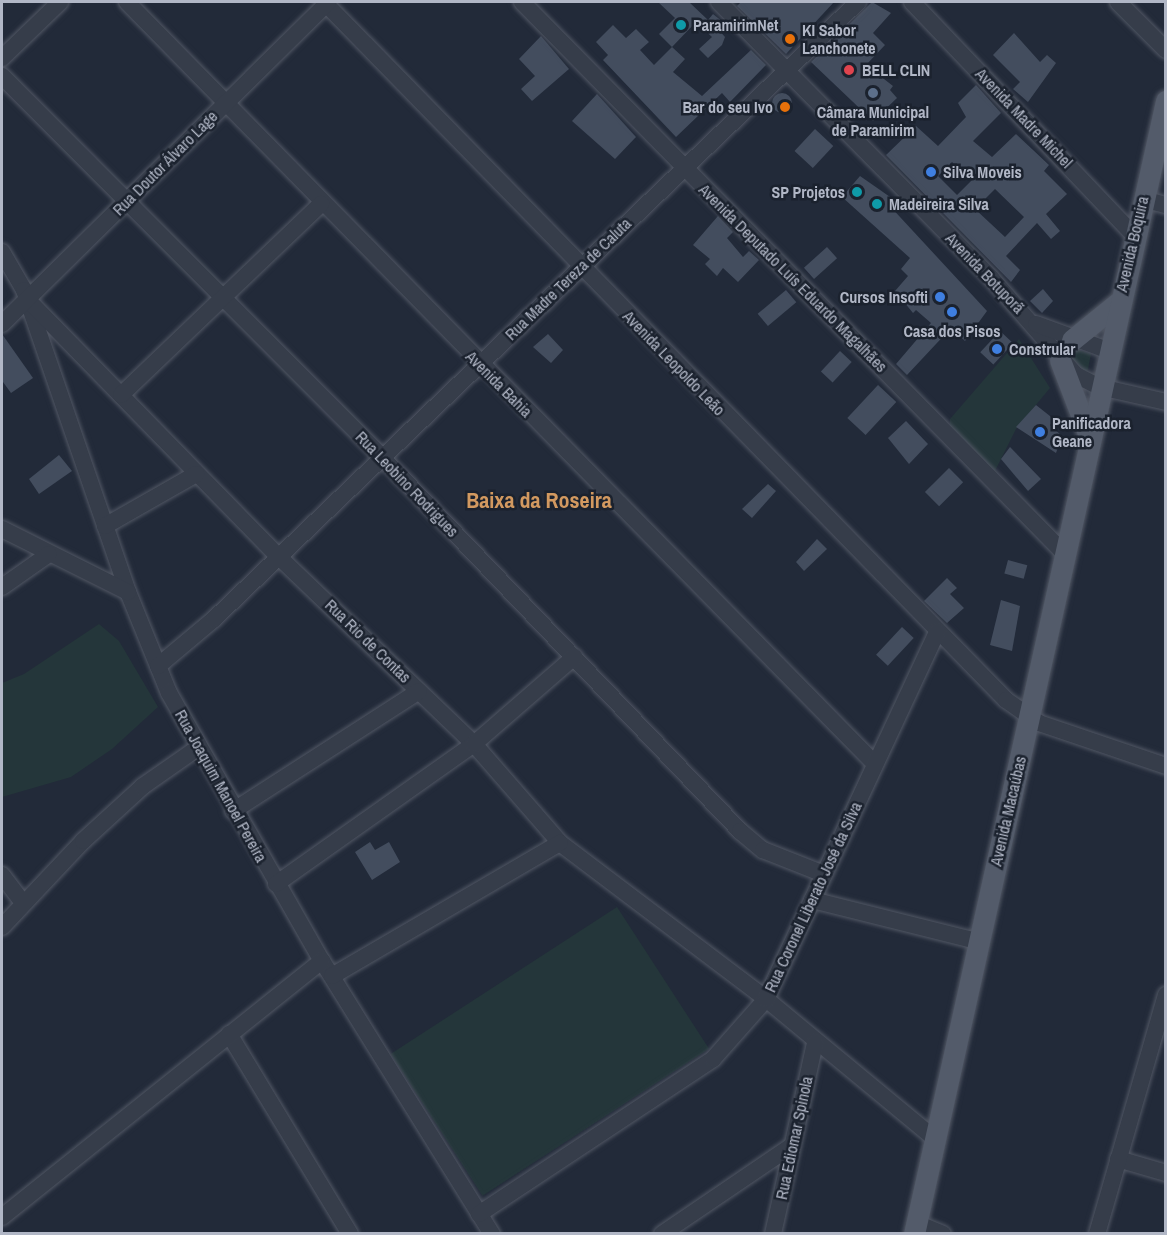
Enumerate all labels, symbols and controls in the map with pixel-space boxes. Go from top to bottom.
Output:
place label: ParamirimNet [693,15,778,35]
marker: ParamirimNet [674,18,688,32]
place label: KI Sabor Lanchonete [802,20,876,58]
marker: KI Sabor Lanchonete [783,32,797,46]
place label: BELL CLIN [862,60,931,80]
marker: BELL CLIN [840,61,858,79]
street label: Avenida Madre Michel [972,64,1076,172]
marker: Câmara Municipal de Paramirim [866,86,880,100]
place label: Bar do seu Ivo [683,97,773,117]
marker: Bar do seu Ivo [778,100,792,114]
place label: Câmara Municipal de Paramirim [817,102,929,140]
street label: Rua Doutor Álvaro Lage [108,106,222,220]
place label: Silva Moveis [943,162,1022,182]
marker: Silva Moveis [924,165,938,179]
street label: Avenida Deputado Luís Eduardo Magalhães [695,180,891,376]
place label: SP Projetos [771,182,845,202]
marker: SP Projetos [850,185,864,199]
place label: Madeireira Silva [889,194,989,214]
street label: Avenida Boquira [1112,194,1152,294]
marker: Madeireira Silva [870,197,884,211]
street label: Rua Madre Tereza de Caluta [501,214,635,344]
street label: Avenida Botuporã [942,229,1028,317]
place label: Cursos Insofti [840,287,928,307]
marker: Cursos Insofti [933,290,947,304]
marker: Casa dos Pisos [945,305,959,319]
street label: Avenida Leopoldo Leão [619,307,729,419]
place label: Casa dos Pisos [904,321,1000,341]
place label: Constrular [1009,339,1075,359]
marker: Constrular [990,342,1004,356]
street label: Avenida Bahia [462,347,536,421]
place label: Panificadora Geane [1052,413,1131,451]
marker: Panificadora Geane [1033,425,1047,439]
street label: Rua Leobino Rodrigues [352,427,462,541]
district label: Baixa da Roseira [466,488,612,514]
street label: Rua Rio de Contas [321,595,415,687]
street label: Rua Joaquim Manoel Pereira [171,706,271,866]
street label: Avenida Macaúbas [986,754,1030,868]
street label: Rua Coronel Liberato José da Silva [760,799,866,995]
street label: Rua Ediomar Spinola [772,1075,816,1201]

